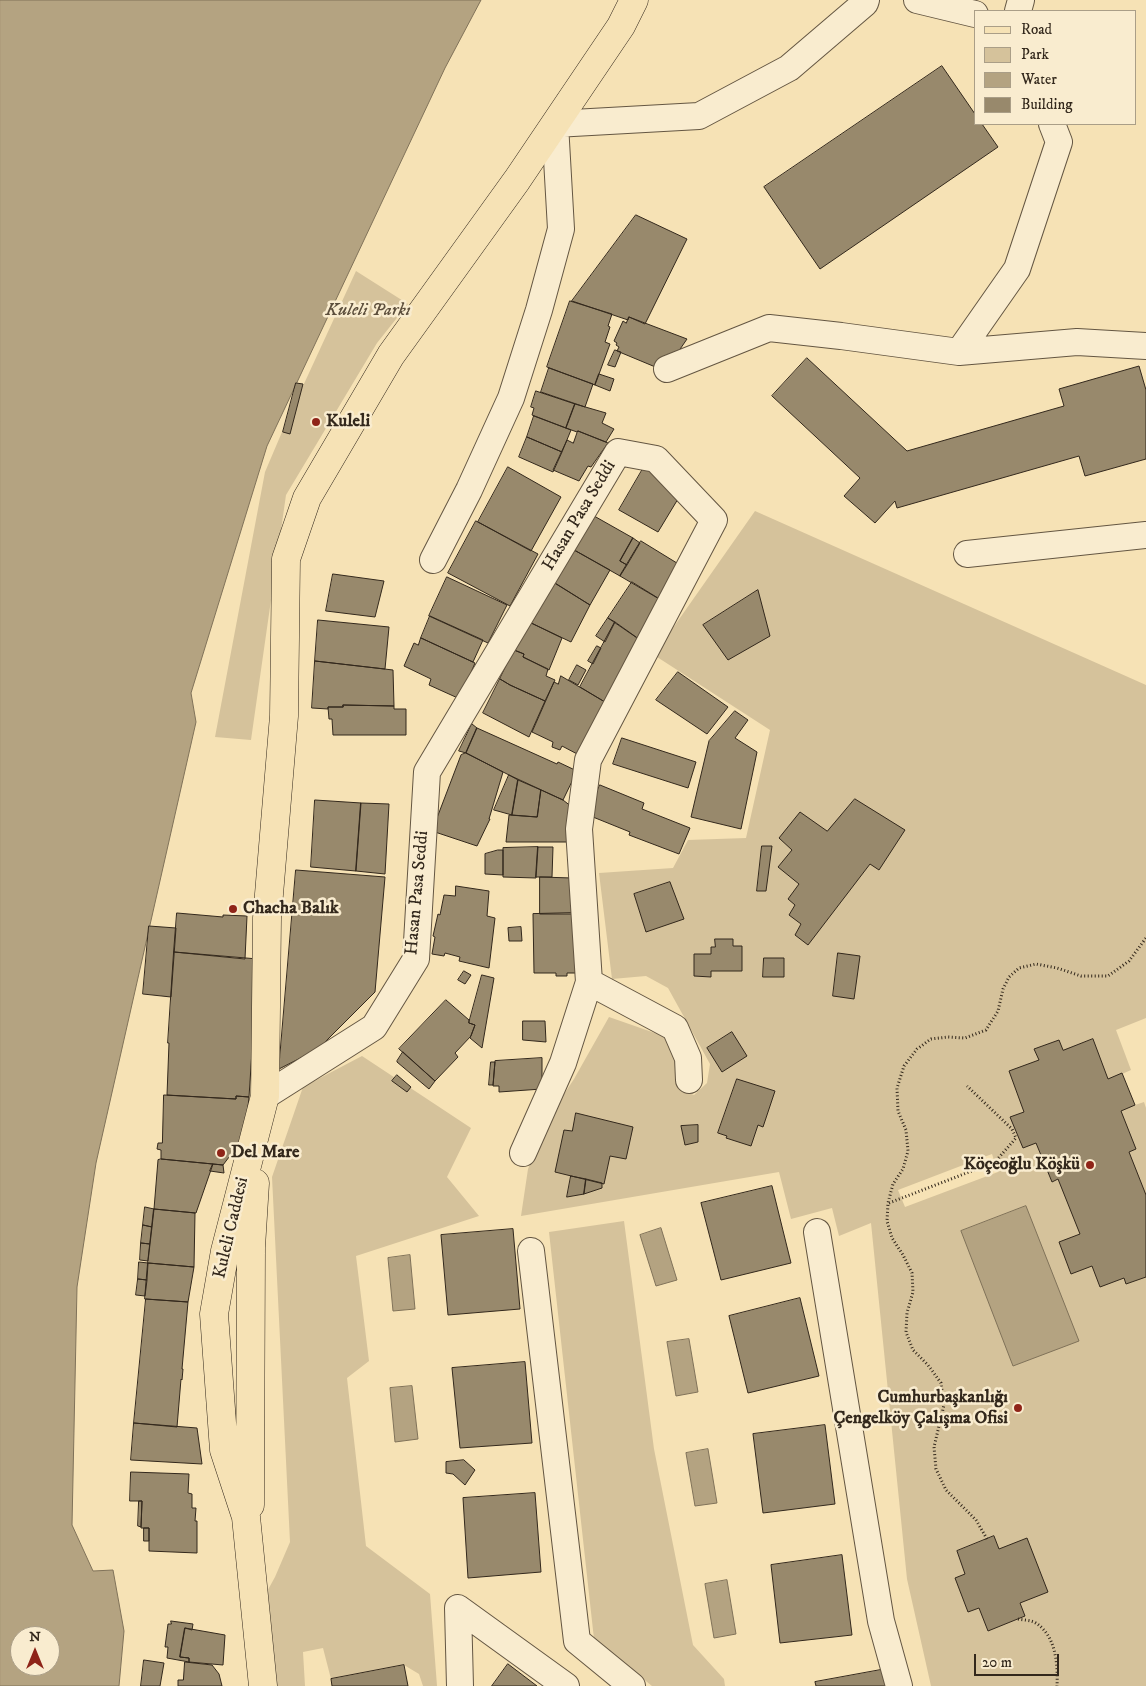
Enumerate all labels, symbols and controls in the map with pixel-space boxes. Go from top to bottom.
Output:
legend [974,10,1136,125]
text: Road [1021,20,1052,39]
text: Park [1021,45,1049,64]
text: Water [1021,70,1057,89]
text: Building [1021,95,1073,114]
park label: Kuleli Parkı [326,300,410,322]
place label: Kuleli [326,411,370,433]
marker: Kuleli [310,416,322,428]
street label: Hasan Pasa Seddi [539,457,621,575]
street label: Hasan Pasa Seddi [402,830,434,956]
place label: Chacha Balık [243,898,339,920]
marker: Chacha Balık [227,903,239,915]
place label: Del Mare [231,1142,299,1164]
marker: Del Mare [215,1147,227,1159]
place label: Köçeoğlu Köşkü [963,1154,1080,1176]
marker: Köçeoğlu Köşkü [1084,1159,1096,1171]
street label: Kuleli Caddesi [210,1175,254,1281]
place label: Cumhurbaşkanlığı Çengelköy Çalışma Ofisi [833,1387,1008,1430]
marker: Cumhurbaşkanlığı Çengelköy Çalışma Ofisi [1012,1402,1024,1414]
north arrow [10,1626,60,1676]
text: N [29,1628,41,1646]
scale bar [976,1644,1061,1676]
text: 20 m [982,1653,1012,1672]

